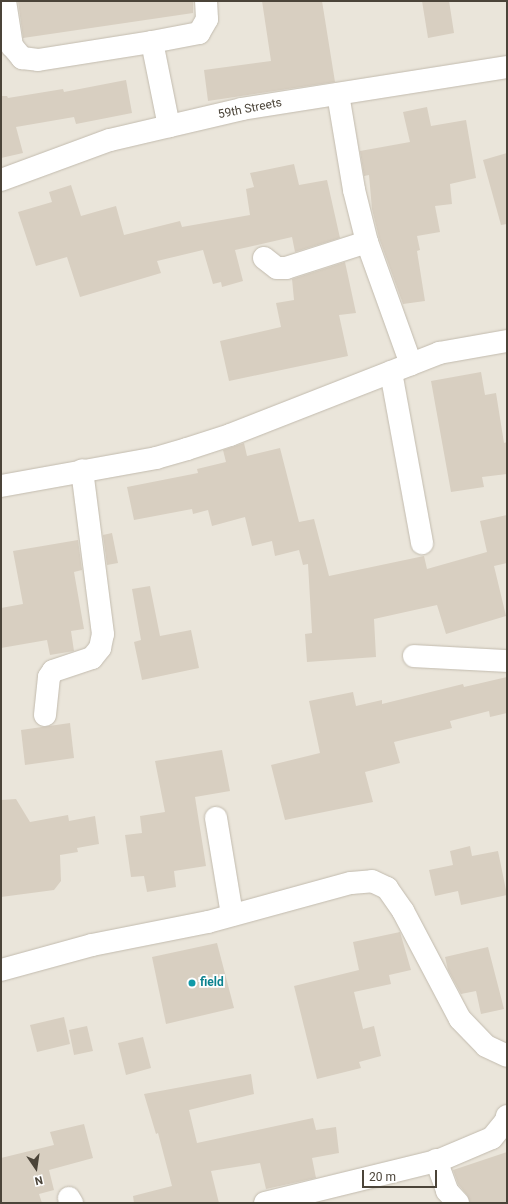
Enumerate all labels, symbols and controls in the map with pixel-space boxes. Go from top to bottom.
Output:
street label: 59th Streets [217,96,283,122]
place label: field [200,976,224,990]
marker: field [187,978,197,988]
north arrow [16,1148,56,1188]
scale bar [364,1162,439,1188]
text: 20 m [369,1170,396,1184]
text: N [34,1173,44,1187]

